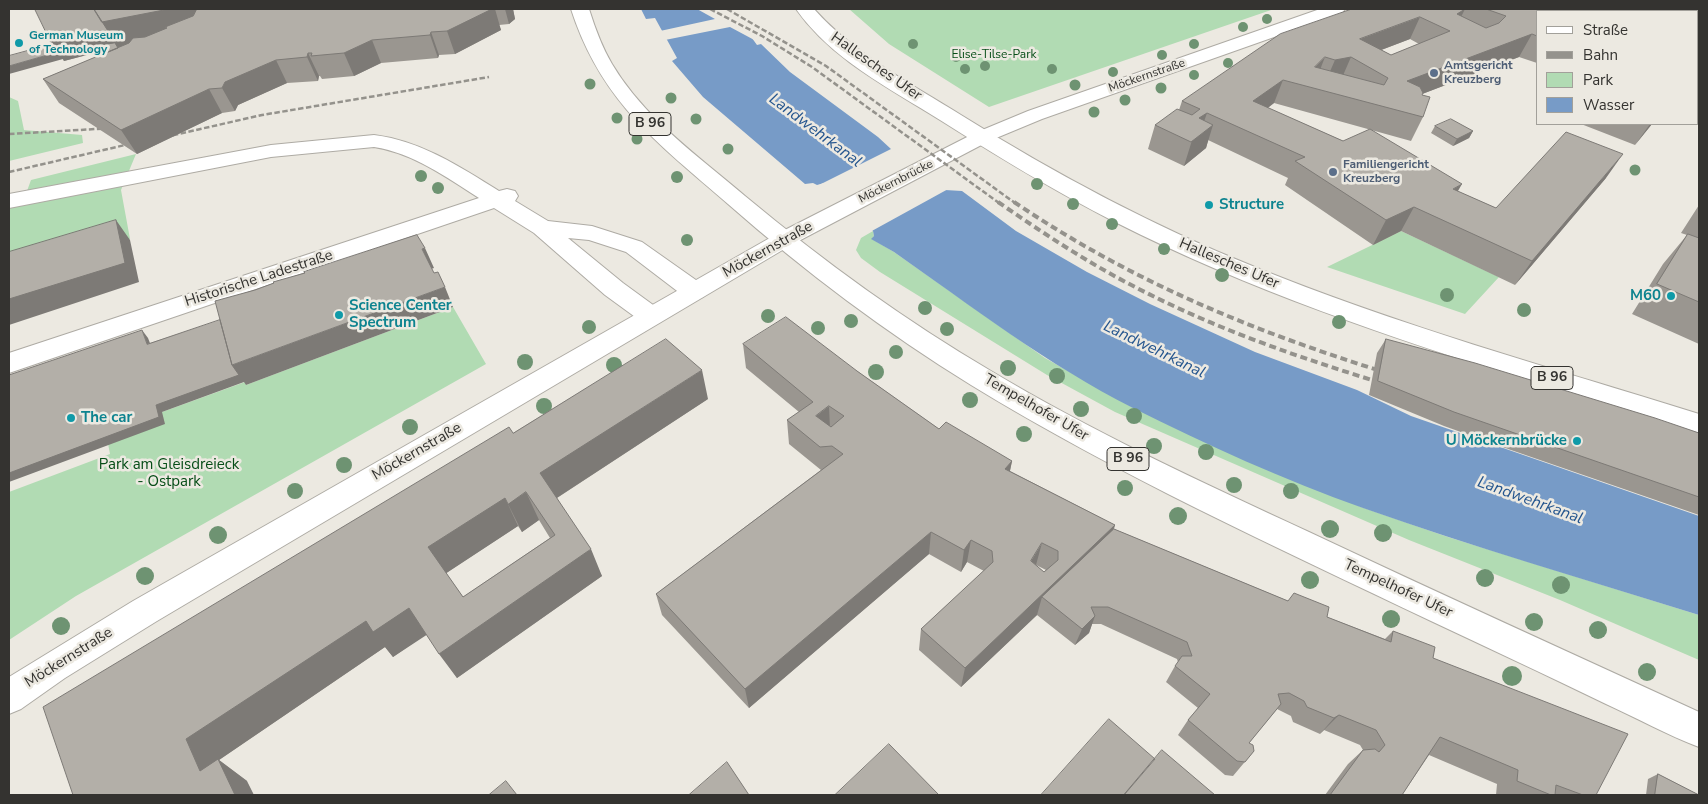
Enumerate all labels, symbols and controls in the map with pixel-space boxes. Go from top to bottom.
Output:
legend [1536,10,1698,125]
text: Straße [1583,20,1628,40]
place label: German Museum of Technology [29,29,124,57]
street label: Hallesches Ufer [827,29,925,105]
marker: German Museum of Technology [13,37,25,49]
text: Bahn [1583,45,1618,65]
park label: Elise-Tilse-Park [951,48,1037,62]
street label: Möckernstraße [1107,56,1187,96]
place label: Amtsgericht Kreuzberg [1444,59,1513,87]
marker: Amtsgericht Kreuzberg [1428,67,1440,79]
text: Park [1583,70,1613,90]
water label: Landwehrkanal [765,90,865,172]
text: Wasser [1583,95,1634,115]
road number: B 96 [629,112,671,136]
street label: Möckernbrücke [856,157,936,207]
place label: Familiengericht Kreuzberg [1343,158,1429,186]
marker: Familiengericht Kreuzberg [1327,166,1339,178]
place label: Structure [1219,196,1284,214]
marker: Structure [1203,199,1215,211]
street label: Möckernstraße [720,218,816,282]
street label: Hallesches Ufer [1176,235,1282,293]
street label: Historische Ladestraße [183,247,335,311]
place label: M60 [1630,287,1661,305]
marker: M60 [1665,290,1677,302]
place label: Science Center Spectrum [349,297,452,332]
marker: Science Center Spectrum [333,309,345,321]
water label: Landwehrkanal [1100,317,1208,383]
road number: B 96 [1531,366,1573,389]
street label: Tempelhofer Ufer [981,371,1091,445]
place label: The car [81,409,132,427]
marker: The car [65,412,77,424]
street label: Möckernstraße [369,419,465,485]
place label: U Möckernbrücke [1446,432,1567,450]
marker: U Möckernbrücke [1571,435,1583,447]
road number: B 96 [1107,448,1149,470]
park label: Park am Gleisdreieck - Ostpark [99,456,239,491]
water label: Landwehrkanal [1475,473,1585,529]
street label: Tempelhofer Ufer [1341,556,1455,622]
street label: Möckernstraße [22,624,116,692]

